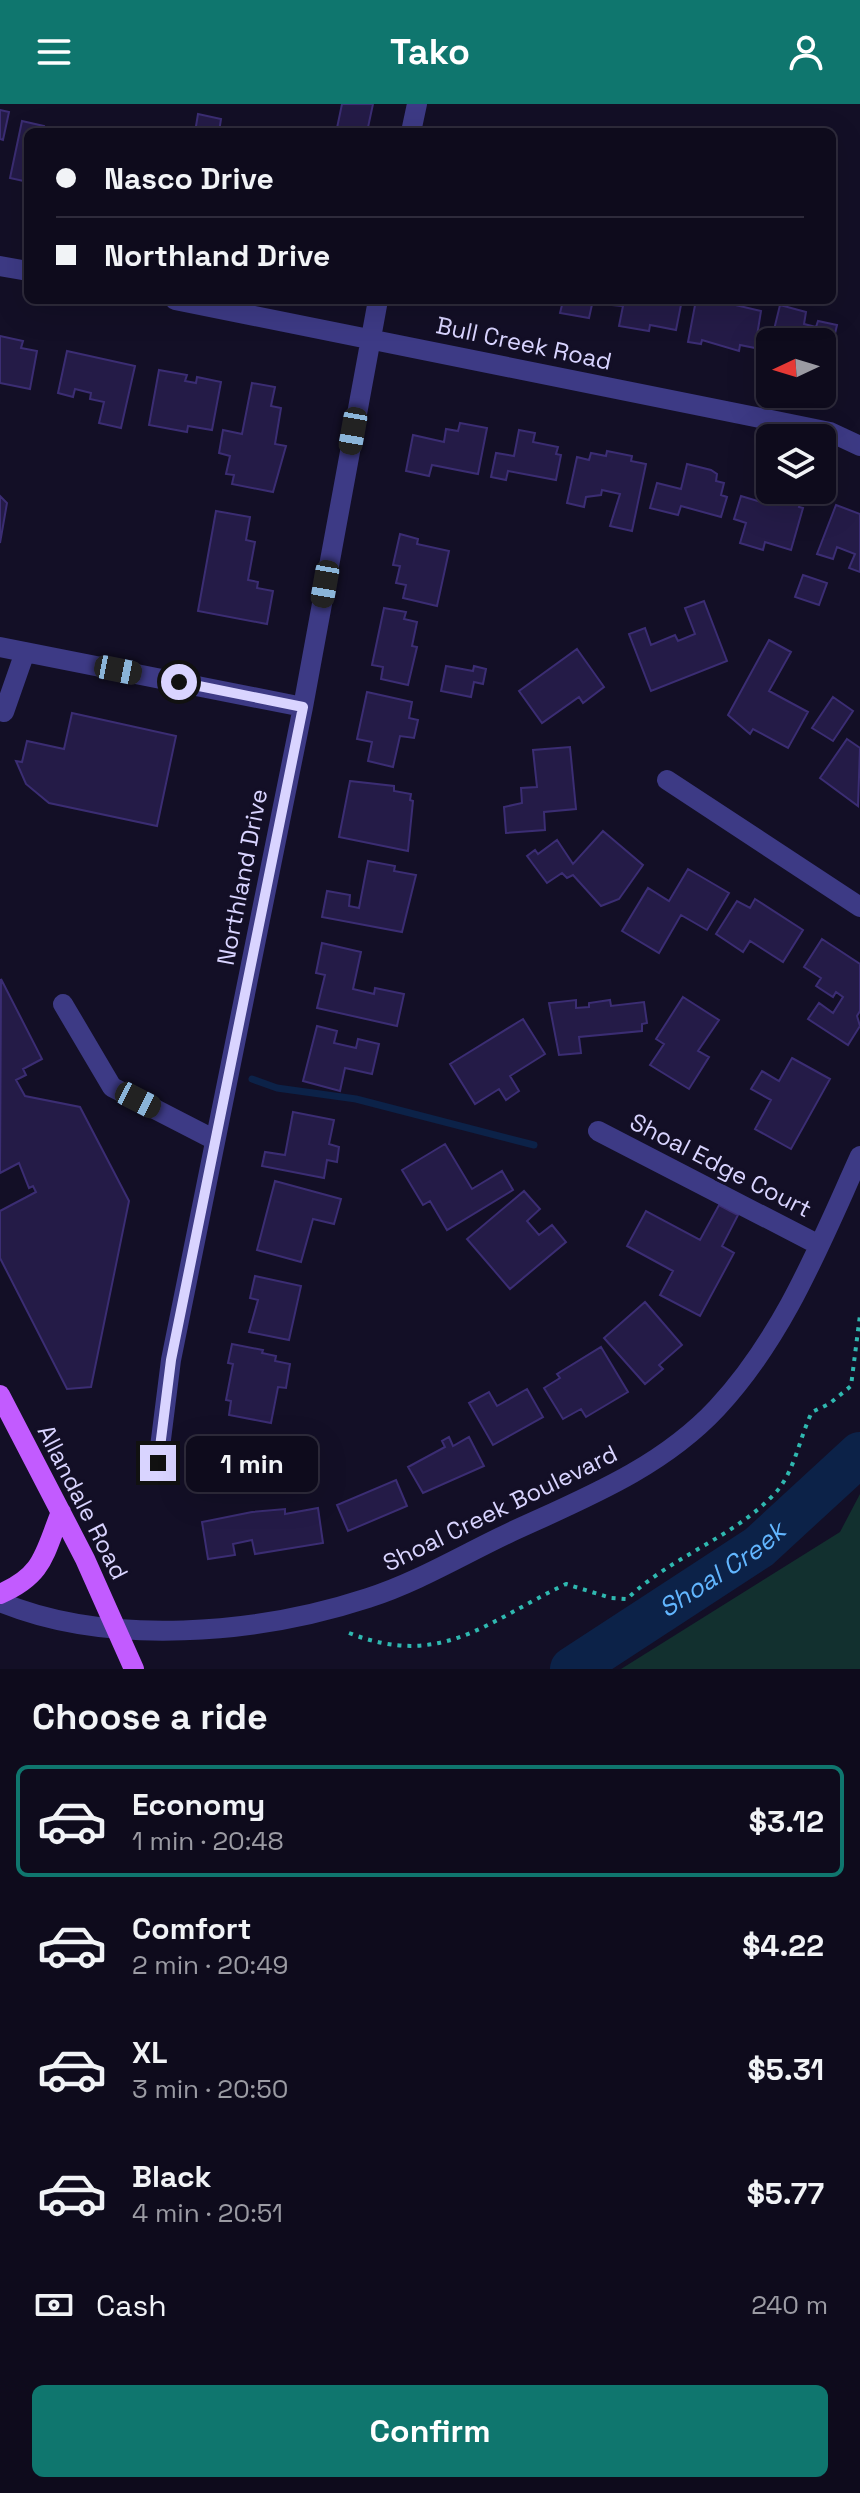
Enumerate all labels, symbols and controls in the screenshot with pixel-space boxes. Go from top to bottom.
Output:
text: Tako [390,29,470,75]
icon: menu [32,30,76,74]
icon: person [784,30,828,74]
text: Nasco Drive [104,159,274,198]
text: Northland Drive [104,236,330,275]
street label: Bull Creek Road [433,309,615,377]
north arrow [756,328,836,408]
map controls [756,328,836,504]
car [337,405,369,457]
button: layers [756,424,836,504]
car [309,558,341,610]
car [92,654,144,686]
route start [161,664,197,700]
street label: Northland Drive [210,786,274,968]
car [111,1078,165,1122]
street label: Shoal Edge Court [625,1106,817,1224]
street label: Allandale Road [31,1419,135,1585]
callout: 1 min [186,1435,318,1491]
street label: Shoal Creek Boulevard [378,1438,622,1578]
route end [140,1445,176,1481]
text: 1 min [220,1447,284,1481]
water label: Shoal Creek [652,1512,795,1625]
text: Choose a ride [32,1694,268,1740]
icon: car [36,1785,108,1857]
text: Economy [132,1785,265,1824]
text: $3.12 [749,1802,824,1841]
text: 1 min · 20:48 [132,1824,284,1858]
icon: car [36,1909,108,1981]
text: Comfort [132,1909,251,1948]
text: $4.22 [742,1926,824,1965]
text: 2 min · 20:49 [132,1948,288,1982]
icon: car [36,2033,108,2105]
text: XL [132,2033,168,2072]
text: $5.31 [748,2050,824,2089]
text: 3 min · 20:50 [132,2072,288,2106]
icon: car [36,2157,108,2229]
text: Black [132,2157,211,2196]
text: $5.77 [747,2174,824,2213]
text: 4 min · 20:51 [132,2196,283,2230]
icon: cash [32,2283,76,2327]
text: Cash [96,2286,167,2325]
text: 240 m [751,2288,828,2322]
button: Confirm [32,2385,828,2477]

